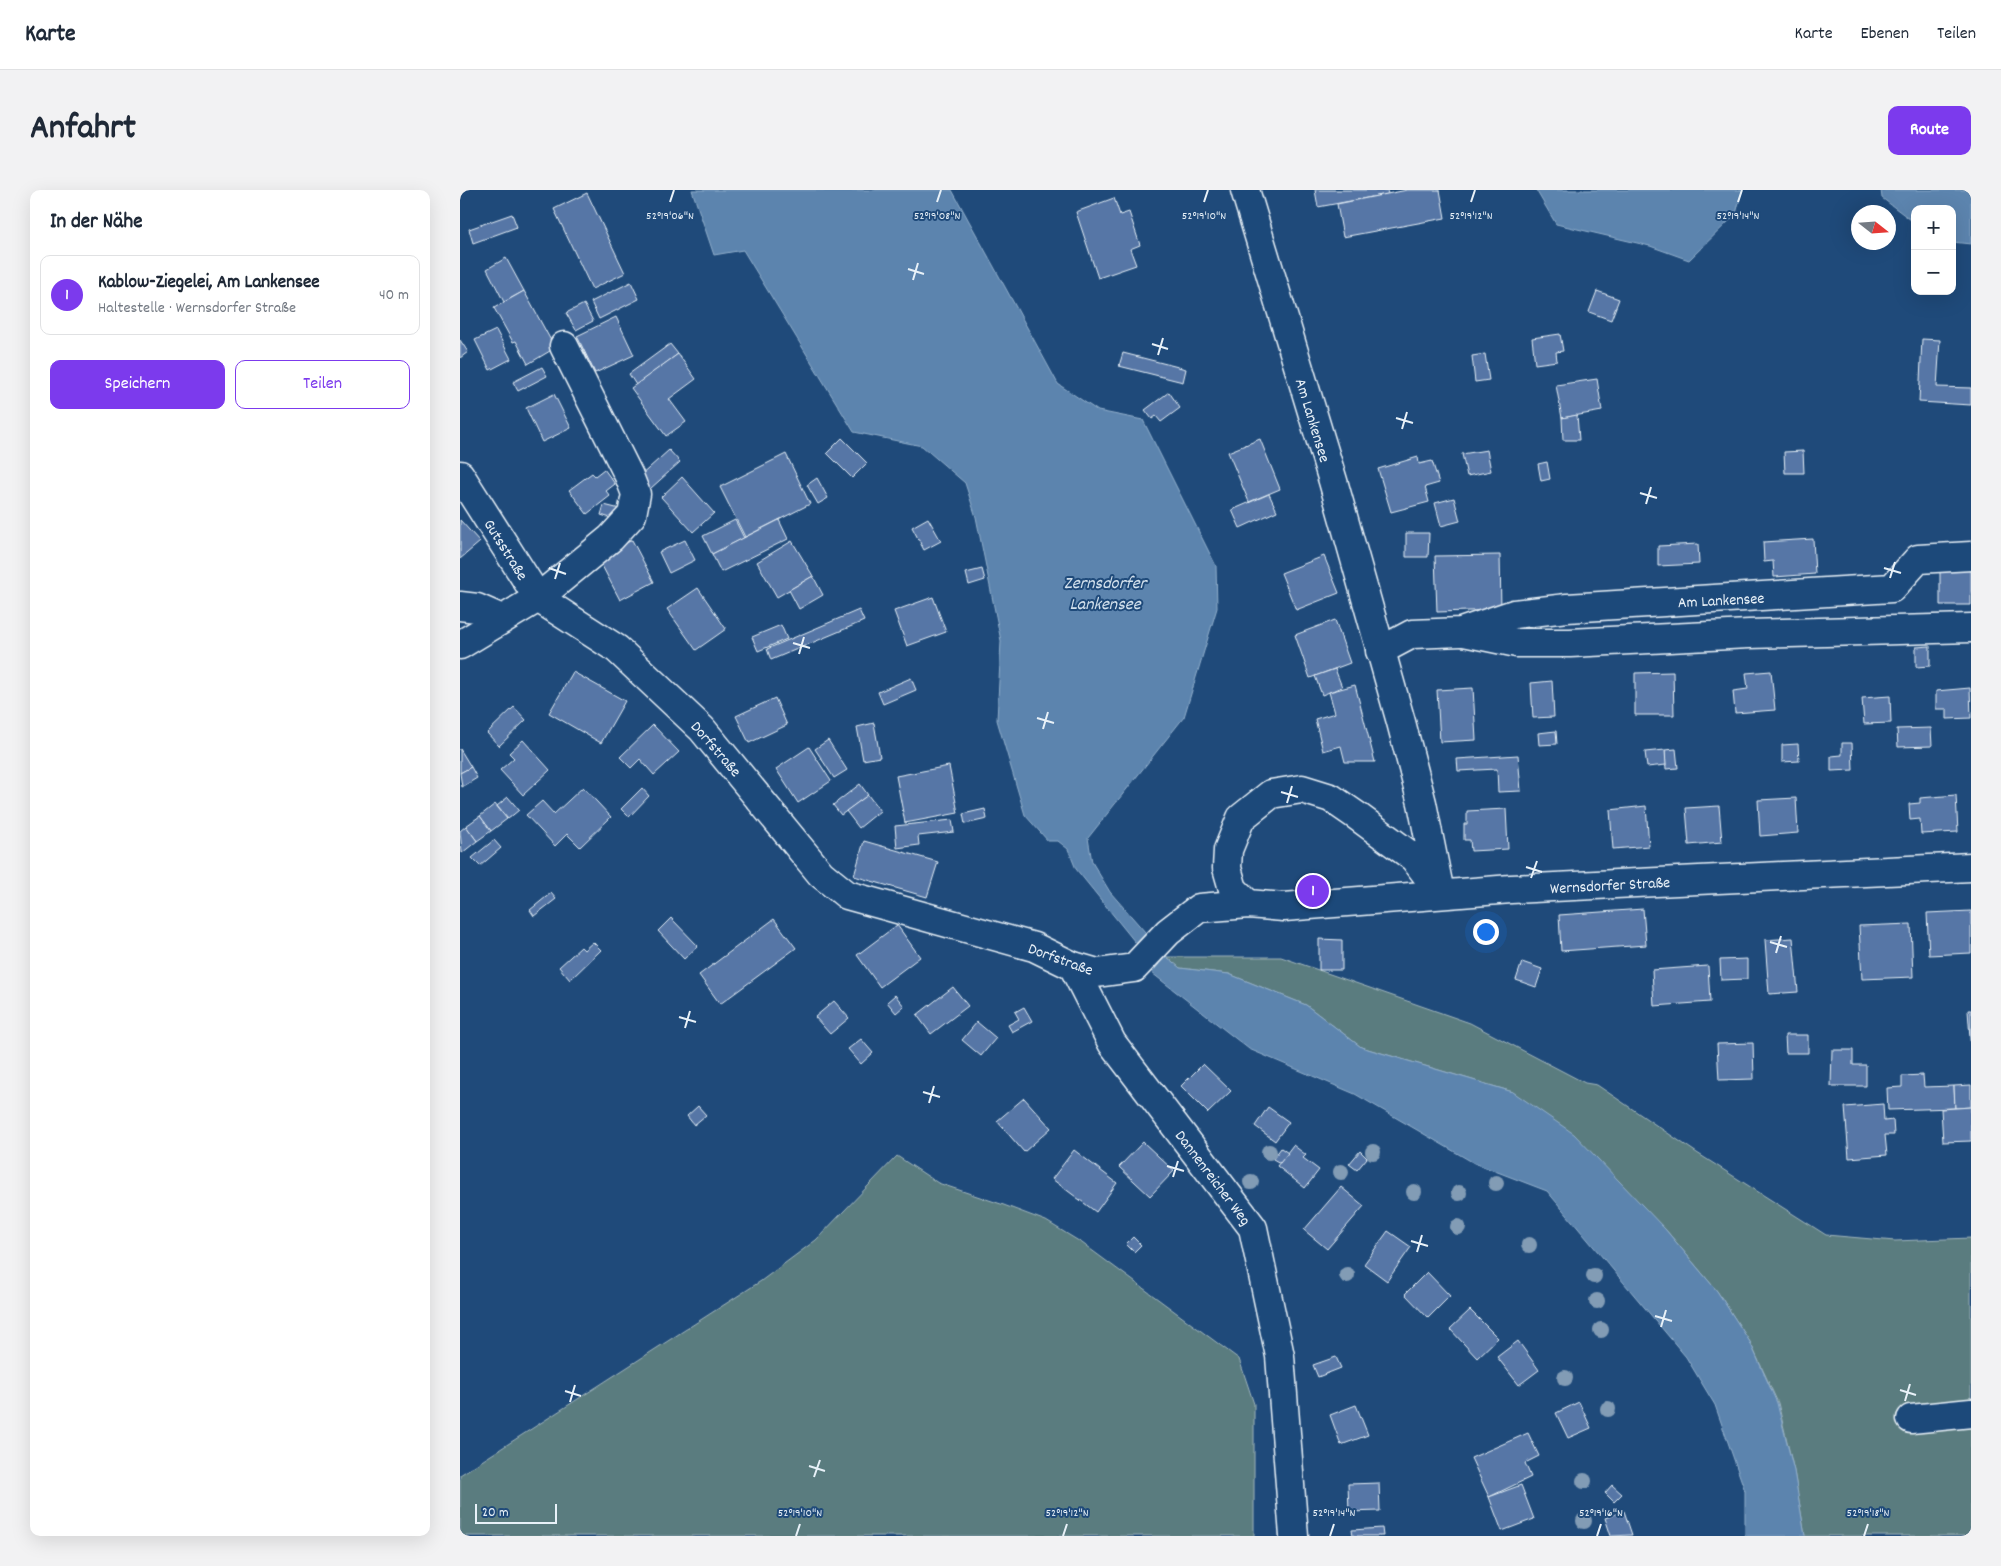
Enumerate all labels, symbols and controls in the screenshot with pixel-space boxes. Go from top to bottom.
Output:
text: Karte [25,18,76,52]
text: Karte [1795,22,1833,47]
text: Ebenen [1861,22,1909,47]
text: Teilen [1937,22,1976,47]
text: Anfahrt [30,105,136,155]
button: Route [1888,106,1971,155]
north arrow [1851,205,1896,250]
map controls [1911,205,1956,295]
button: + [1911,205,1956,250]
text: In der Nähe [50,208,142,238]
text: 52°19'06"N [646,208,694,225]
text: 52°19'08"N [914,208,960,225]
text: 52°19'10"N [1182,208,1226,225]
text: 52°19'12"N [1449,208,1493,225]
text: 52°19'14"N [1717,208,1760,225]
button: − [1911,250,1956,295]
text: Kablow-Ziegelei, Am Lankensee [98,270,320,297]
text: 1 [65,284,69,307]
text: 40 m [379,284,409,307]
text: Haltestelle · Wernsdorfer Straße [98,297,296,320]
button: Speichern [50,360,225,409]
button: Teilen [235,360,410,409]
street label: Am Lankensee [1288,376,1335,466]
street label: Gutsstraße [477,515,533,585]
water label: Zernsdorfer Lankensee [1064,572,1149,618]
street label: Am Lankensee [1677,588,1765,615]
street label: Dorfstraße [684,717,746,783]
pin: 1 [1297,872,1329,910]
street label: Wernsdorfer Straße [1550,872,1671,901]
your location [1473,919,1499,945]
street label: Dorfstraße [1024,938,1096,983]
street label: Dannenreicher Weg [1168,1126,1256,1231]
scale bar [475,1501,558,1524]
text: 20 m [482,1503,509,1523]
text: 52°19'10"N [778,1505,822,1522]
text: 52°19'12"N [1045,1505,1089,1522]
text: 52°19'14"N [1313,1505,1356,1522]
text: 52°19'16"N [1579,1505,1623,1522]
text: 52°19'18"N [1847,1505,1889,1522]

